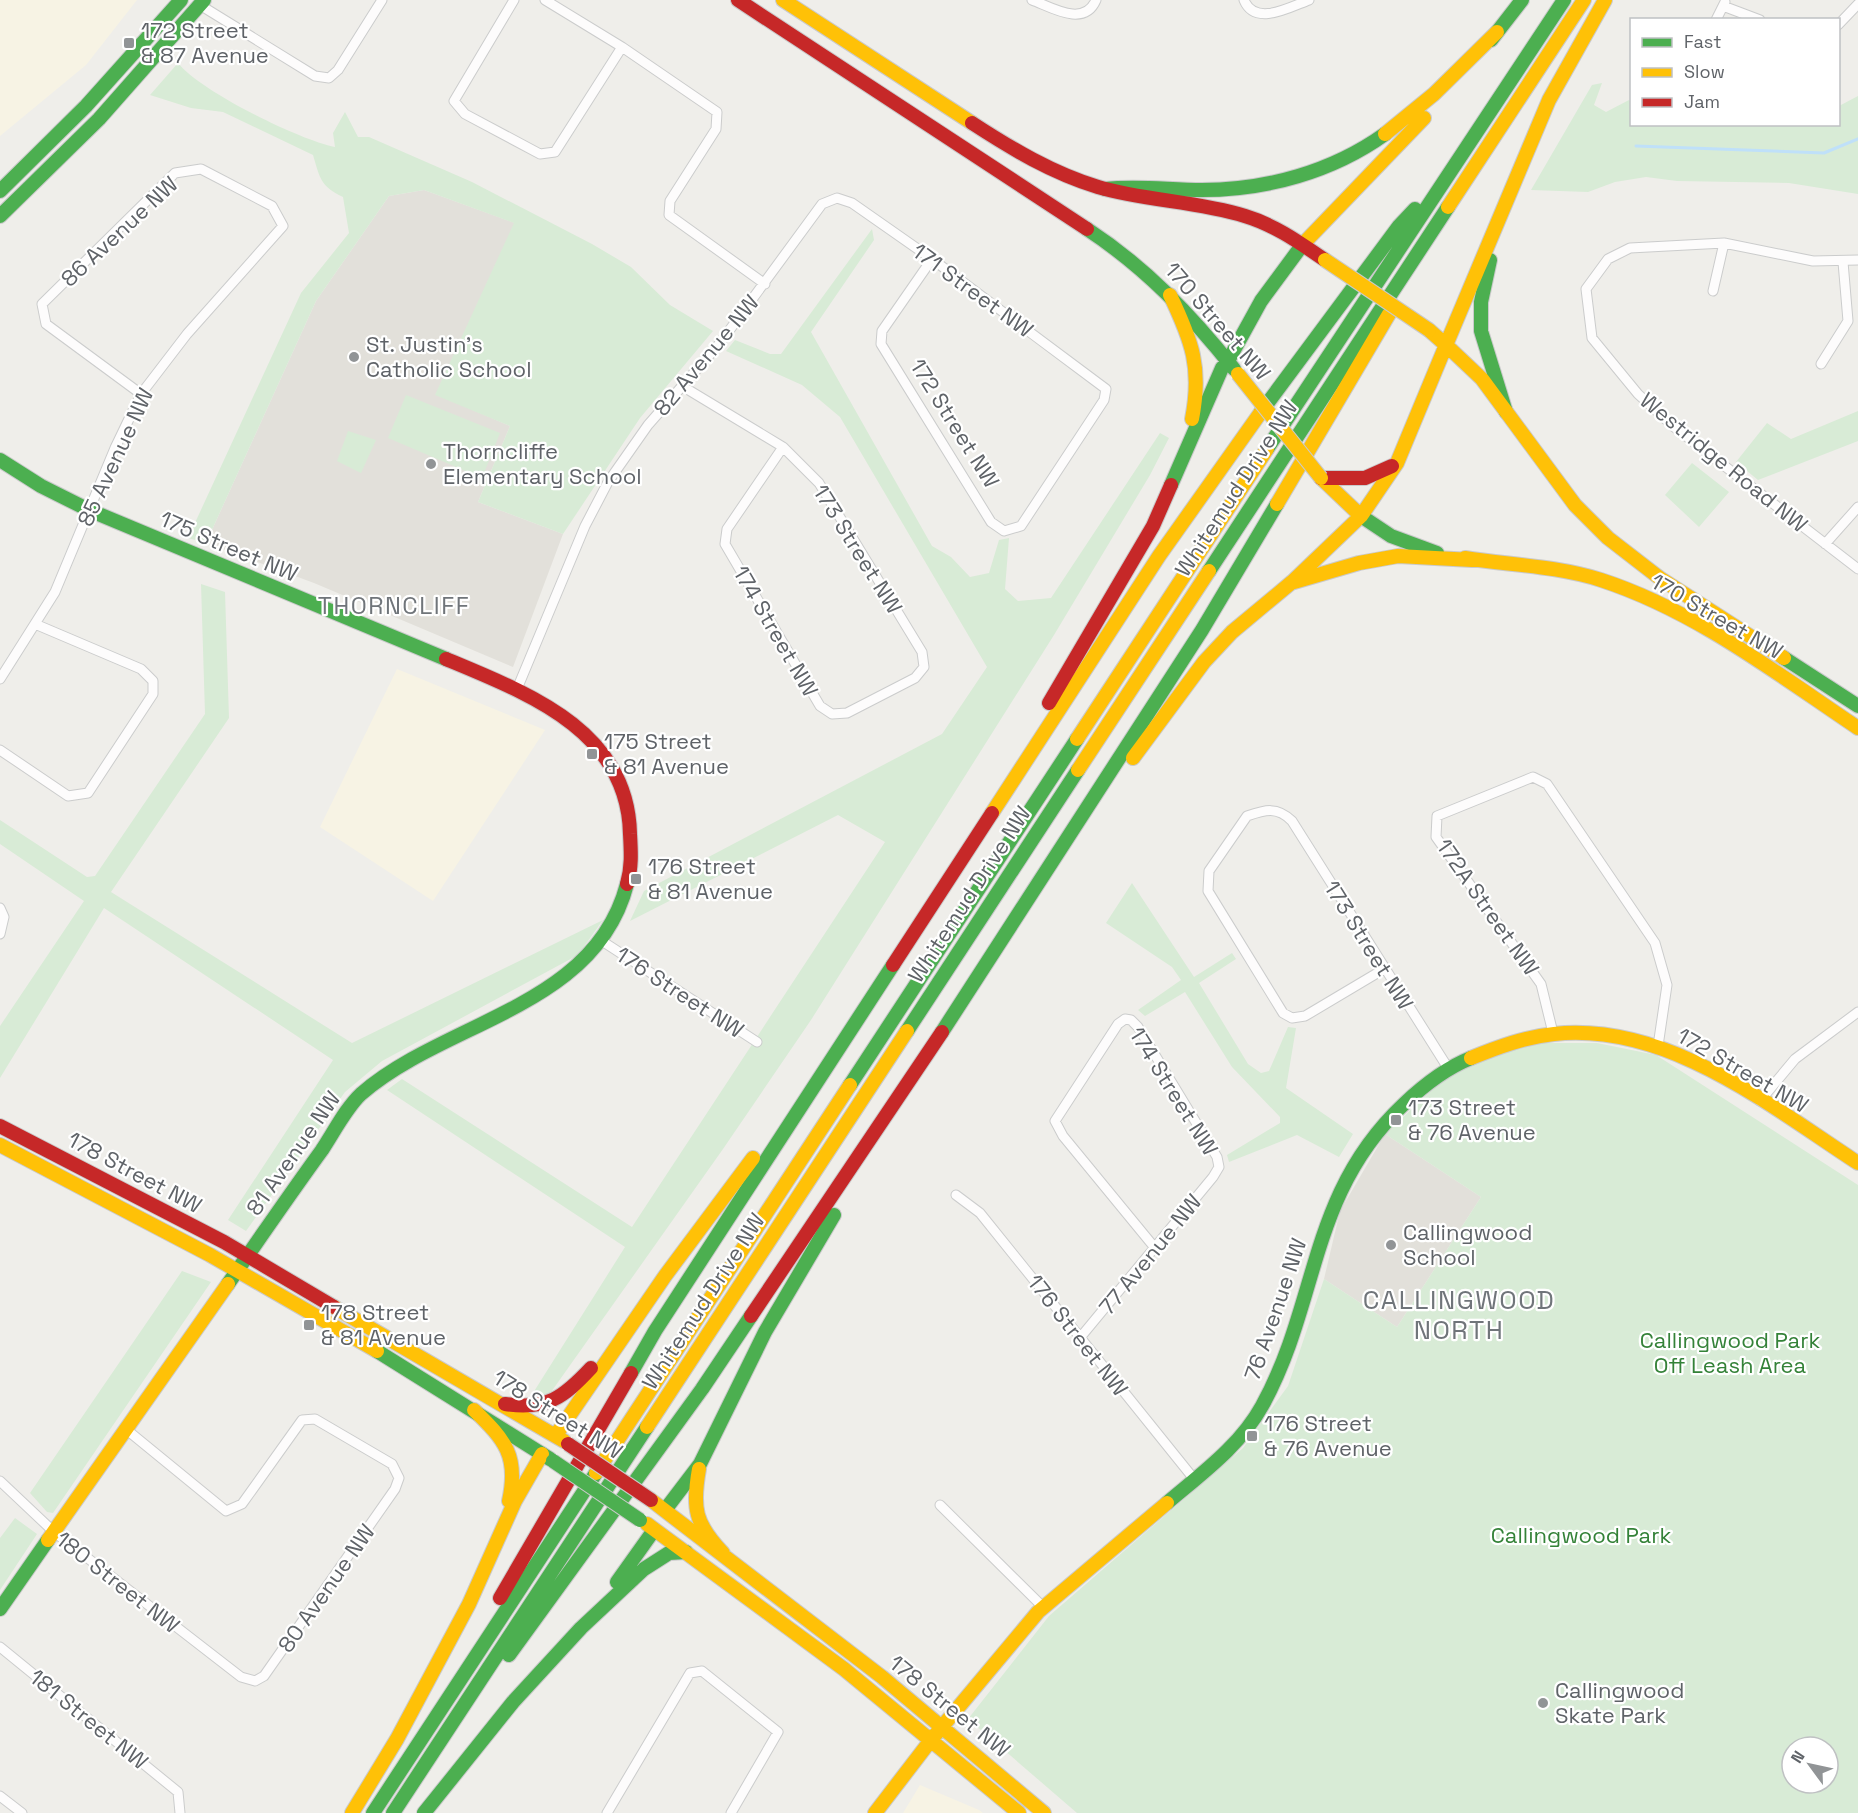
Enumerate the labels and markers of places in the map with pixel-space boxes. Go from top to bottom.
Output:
place label: 172 Street & 87 Avenue [141,16,269,69]
marker: 172 Street & 87 Avenue [122,36,136,50]
place label: St. Justin’s Catholic School [366,330,532,383]
marker: St. Justin’s Catholic School [347,350,361,364]
place label: Thorncliffe Elementary School [443,437,642,490]
marker: Thorncliffe Elementary School [424,457,438,471]
place label: 175 Street & 81 Avenue [604,727,729,780]
marker: 175 Street & 81 Avenue [585,747,599,761]
place label: 176 Street & 81 Avenue [648,852,773,905]
marker: 176 Street & 81 Avenue [629,872,643,886]
place label: 173 Street & 76 Avenue [1408,1093,1536,1146]
marker: 173 Street & 76 Avenue [1389,1113,1403,1127]
place label: Callingwood School [1403,1218,1532,1271]
marker: Callingwood School [1384,1238,1398,1252]
place label: 178 Street & 81 Avenue [321,1298,446,1351]
marker: 178 Street & 81 Avenue [302,1318,316,1332]
place label: 176 Street & 76 Avenue [1264,1409,1392,1462]
marker: 176 Street & 76 Avenue [1245,1429,1259,1443]
place label: Callingwood Skate Park [1555,1676,1684,1729]
marker: Callingwood Skate Park [1536,1696,1550,1710]

